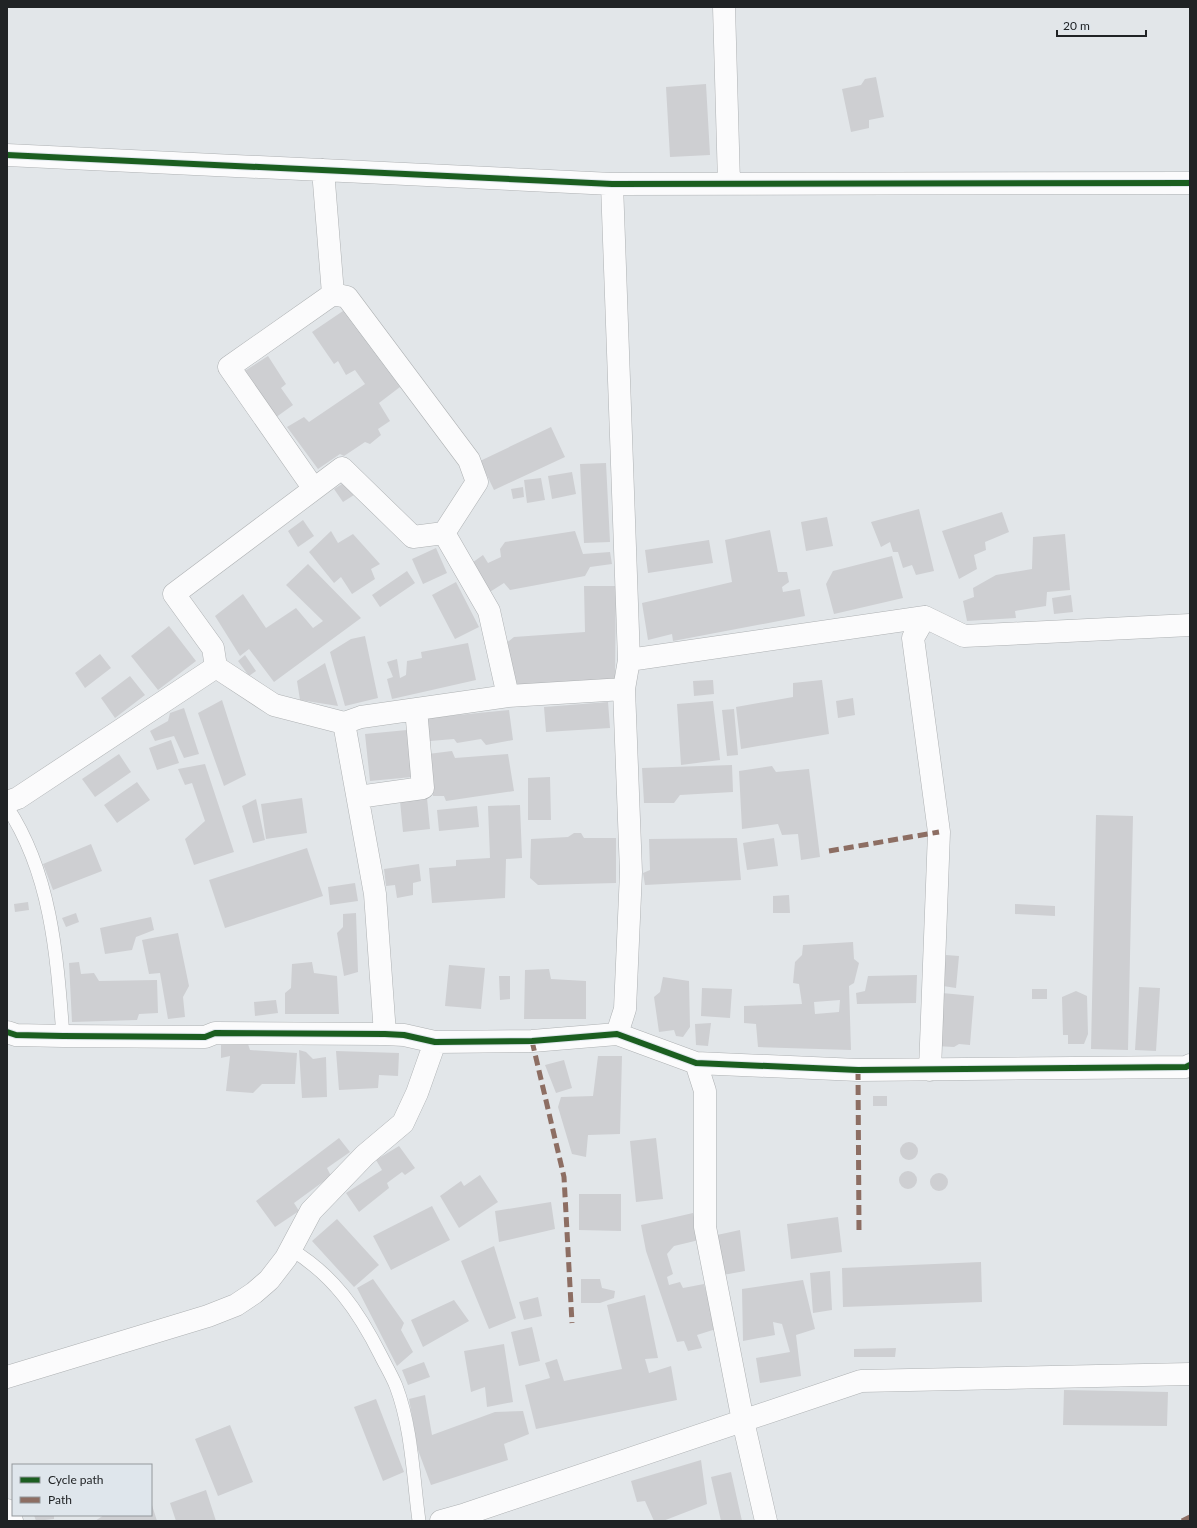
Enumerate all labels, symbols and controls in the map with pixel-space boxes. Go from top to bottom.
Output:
scale bar [1057,12,1146,38]
text: 20 m [1063,18,1090,33]
legend [12,1464,152,1516]
text: Cycle path [48,1472,103,1487]
text: Path [48,1492,72,1507]

